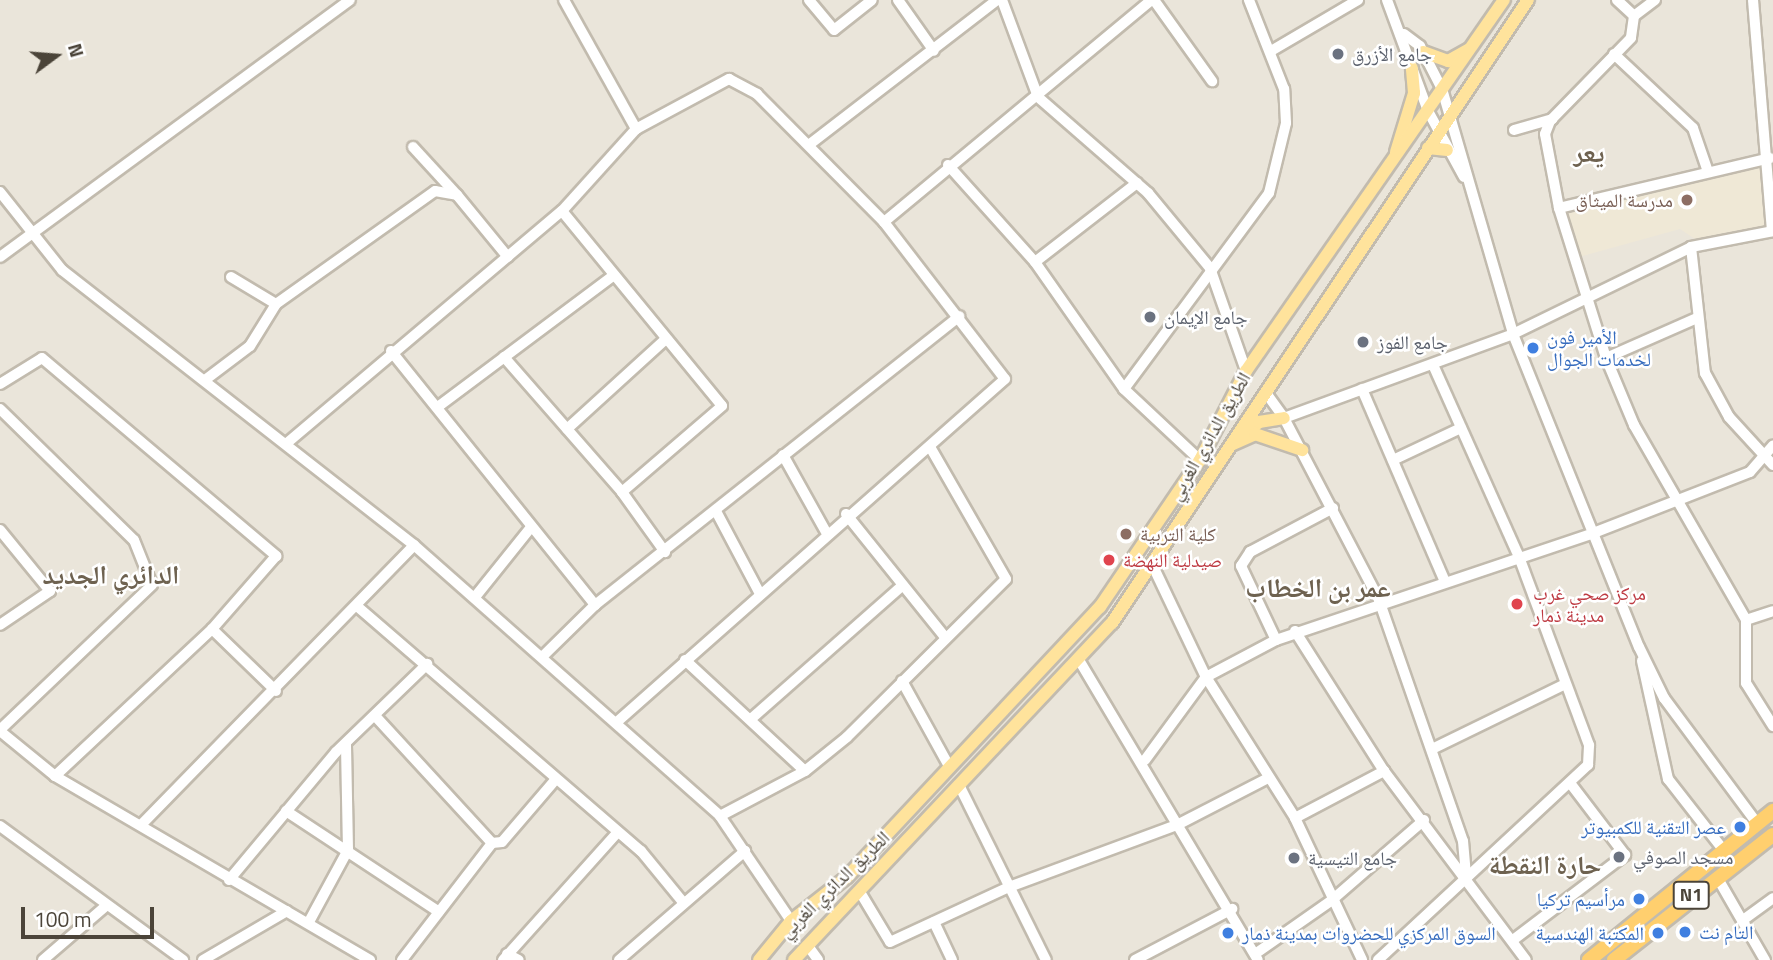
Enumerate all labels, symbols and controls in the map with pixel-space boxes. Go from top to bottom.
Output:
north arrow [21,21,91,91]
text: N [61,40,92,60]
place label: جامع الأزرق [1352,43,1432,65]
marker: جامع الأزرق [1330,46,1346,62]
district label: يعر [1574,137,1604,169]
place label: مدرسة الميثاق [1576,189,1673,211]
marker: مدرسة الميثاق [1679,192,1695,208]
place label: جامع الإيمان [1164,306,1247,328]
marker: جامع الإيمان [1142,309,1158,325]
place label: الأمير فون لخدمات الجوال [1547,326,1651,370]
place label: جامع الفوز [1377,331,1448,353]
marker: جامع الفوز [1355,334,1371,350]
marker: الأمير فون لخدمات الجوال [1525,340,1541,356]
street label: الطريق الدائري الغربي [1163,368,1255,504]
place label: كلية التربية [1140,523,1216,545]
marker: كلية التربية [1118,526,1134,542]
place label: صيدلية النهضة [1123,549,1222,571]
marker: صيدلية النهضة [1101,552,1117,568]
district label: الدائري الجديد [43,559,179,591]
district label: عمر بن الخطاب [1245,572,1391,604]
place label: مركز صحي غرب مدينة ذمار [1533,582,1646,626]
marker: مركز صحي غرب مدينة ذمار [1507,594,1527,614]
place label: عصر التقنية للكمبيوتر [1581,816,1726,838]
marker: عصر التقنية للكمبيوتر [1732,819,1748,835]
street label: الطريق الدائري الغربي [774,826,894,942]
place label: مسجد الصوفي [1633,846,1733,868]
place label: جامع التيسية [1308,847,1397,869]
district label: حارة النقطة [1489,849,1601,881]
marker: مسجد الصوفي [1611,849,1627,865]
marker: جامع التيسية [1286,850,1302,866]
road number: N1 [1672,880,1710,910]
place label: مرأسيم تركيا [1537,888,1625,910]
marker: مرأسيم تركيا [1631,891,1647,907]
scale bar [24,894,158,938]
text: 100 m [34,903,91,935]
place label: التام نت [1699,921,1753,943]
place label: السوق المركزي للحضروات بمدينة ذمار [1242,922,1496,944]
place label: المكتبة الهندسية [1535,922,1644,944]
marker: التام نت [1677,924,1693,940]
marker: السوق المركزي للحضروات بمدينة ذمار [1220,925,1236,941]
marker: المكتبة الهندسية [1650,925,1666,941]

